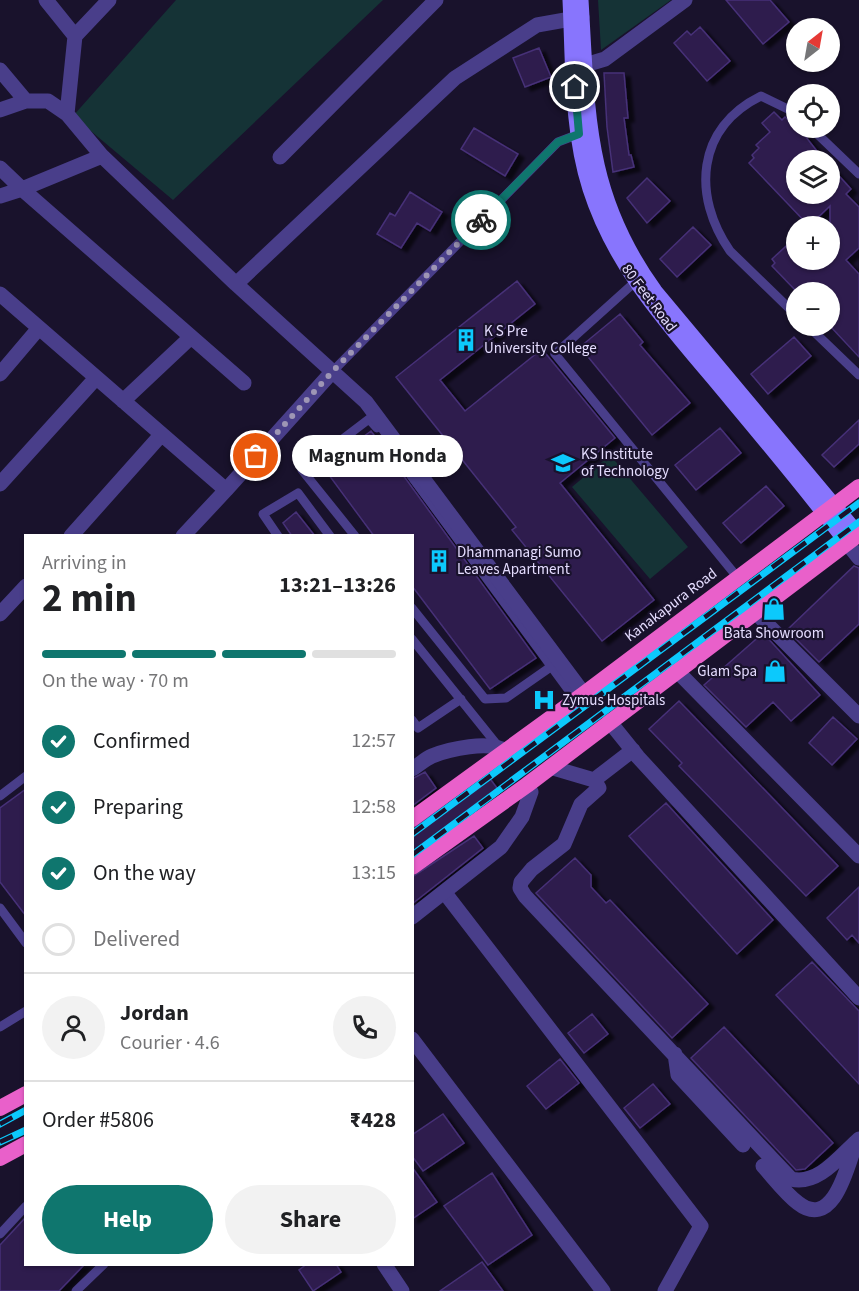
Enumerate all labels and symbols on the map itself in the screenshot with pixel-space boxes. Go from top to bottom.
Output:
north arrow [786,18,840,72]
pin [549,61,600,112]
courier [451,190,511,250]
street label: 80 Feet Road [617,260,681,336]
place label: K S Pre University College [484,321,597,359]
building icon: K S Pre University College [453,327,479,353]
pin [230,430,281,481]
callout: Magnum Honda [292,435,463,477]
place label: KS Institute of Technology [581,444,669,482]
school or university icon: KS Institute of Technology [550,450,576,476]
place label: Dhammanagi Sumo Leaves Apartment [457,542,581,580]
building icon: Dhammanagi Sumo Leaves Apartment [426,548,452,574]
street label: Kanakapura Road [620,563,722,647]
shop icon: Bata Showroom [761,596,787,622]
place label: Bata Showroom [724,623,824,644]
shop icon: Glam Spa [762,658,788,684]
place label: Glam Spa [697,661,757,682]
hospital icon: Zymus Hospitals [531,687,557,713]
place label: Zymus Hospitals [562,690,665,711]

